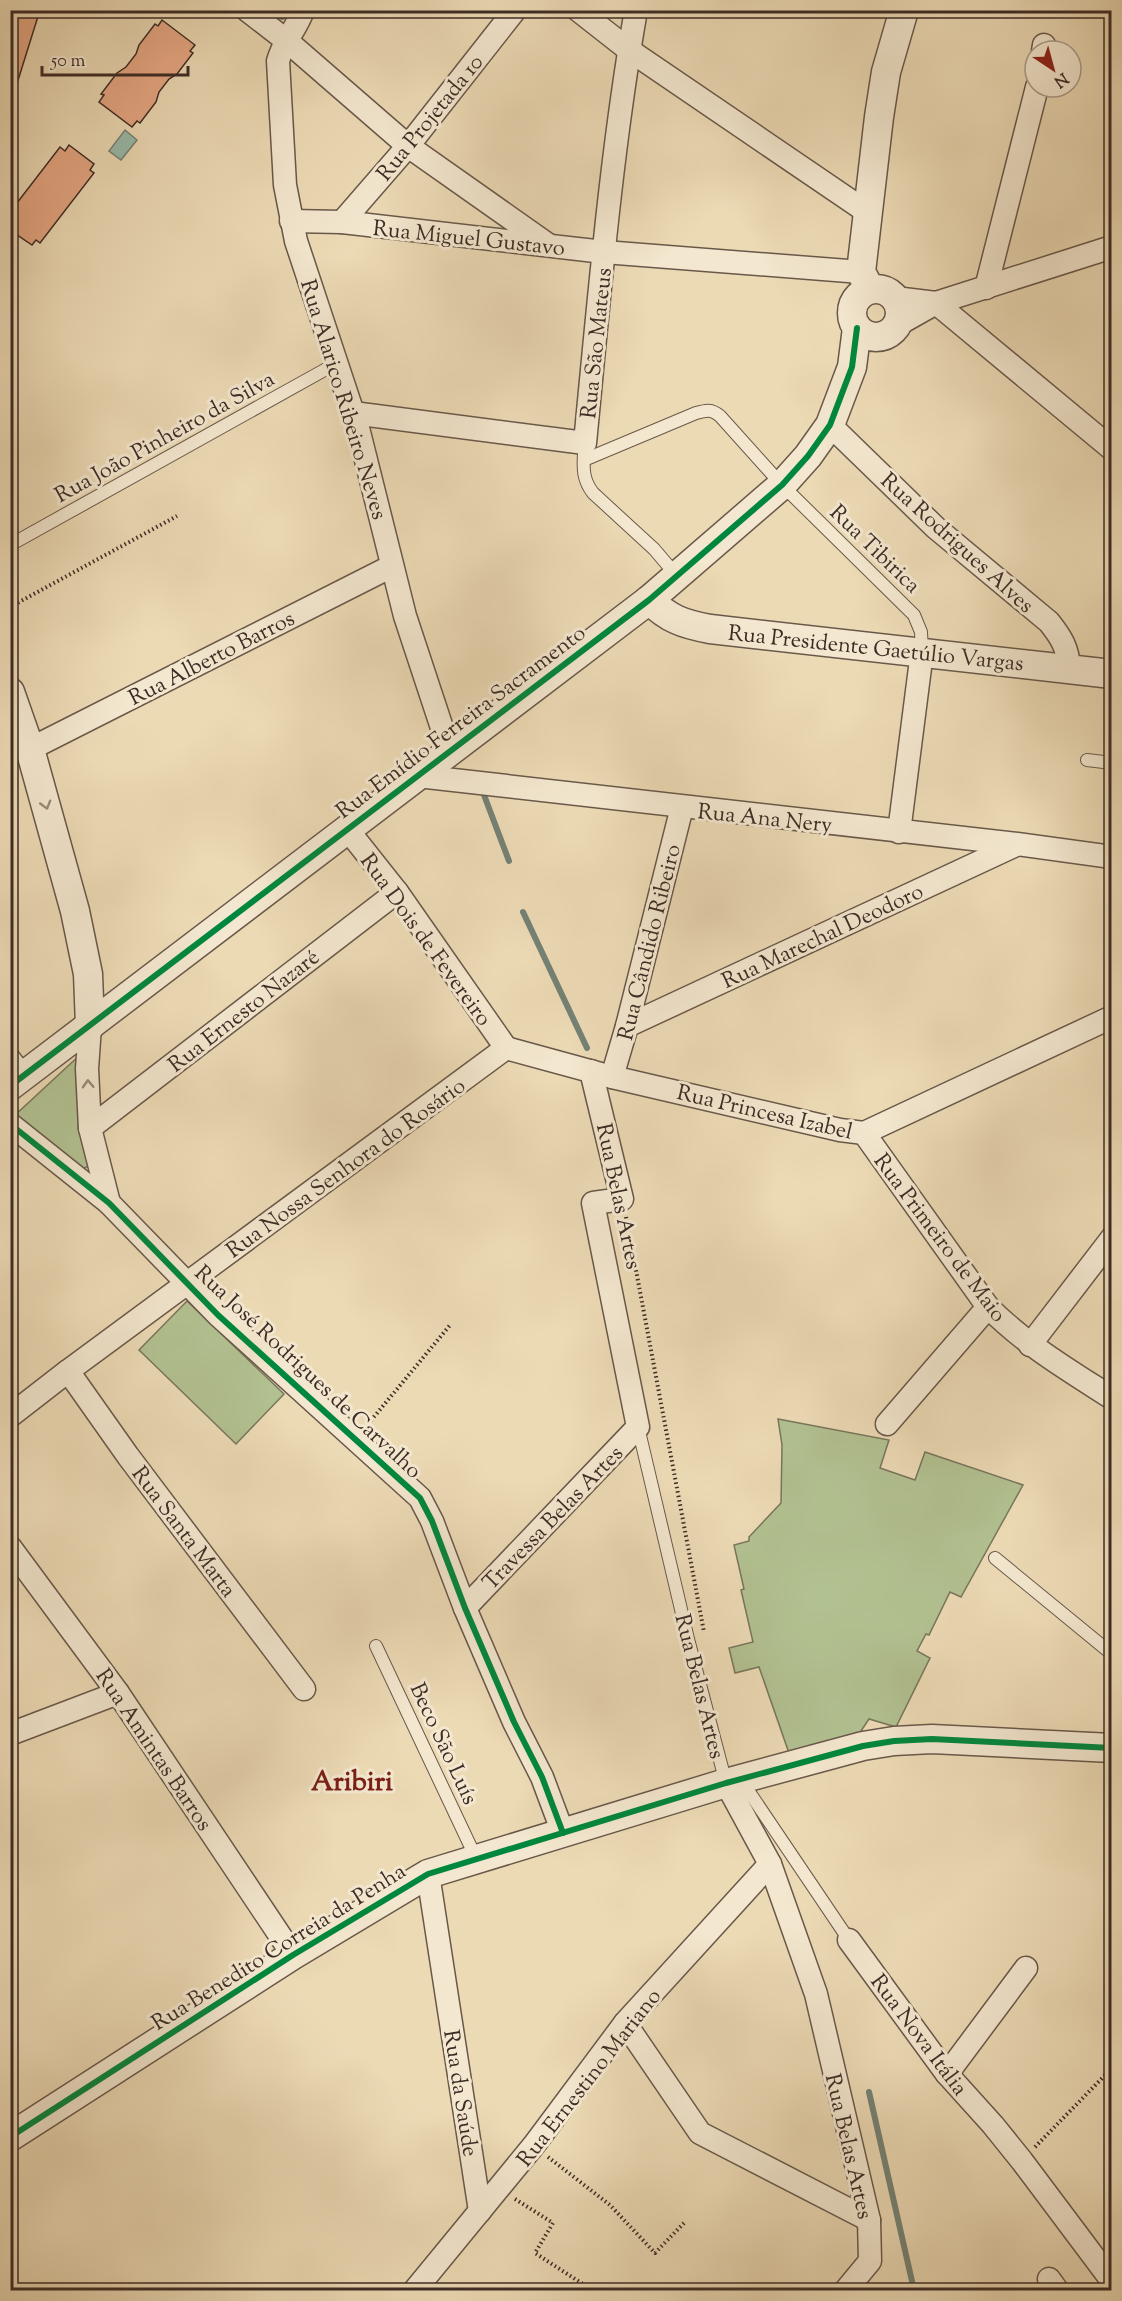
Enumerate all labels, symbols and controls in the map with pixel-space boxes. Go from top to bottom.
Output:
scale bar [42,39,188,77]
north arrow [1023,39,1083,99]
text: 50 m [50,49,86,75]
street label: Rua Projetada 10 [370,49,492,189]
text: N [1048,66,1072,92]
street label: Rua Miguel Gustavo [371,214,566,266]
street label: Rua São Mateus [574,266,622,420]
street label: Rua Alarico Ribeiro Neves [290,276,394,524]
street label: Rua João Pinheiro da Silva [50,365,281,513]
street label: Rua Rodrigues Alves [872,466,1040,622]
street label: Rua Tibirica [821,498,927,602]
street label: Rua Alberto Barros [124,604,301,715]
street label: Rua Emídio Ferreira Sacramento [330,619,593,828]
street label: Rua Presidente Gaetúlio Vargas [726,619,1025,681]
street label: Rua Ana Nery [696,797,834,843]
one-way arrow [39,799,51,810]
street label: Rua Cândido Ribeiro [611,841,691,1044]
street label: Rua Dois de Fevereiro [351,848,498,1034]
street label: Rua Marechal Deodoro [717,877,929,999]
street label: Rua Ernesto Nazaré [162,943,327,1082]
street label: Rua Nossa Senhora do Rosário [220,1071,473,1267]
street label: Rua Princesa Izabel [673,1078,855,1150]
one-way arrow [81,1079,94,1088]
street label: Rua Belas Artes [586,1121,648,1273]
street label: Rua Primeiro de Maio [864,1148,1013,1330]
street label: Rua José Rodrigues de Carvalho [186,1259,428,1487]
street label: Travessa Belas Artes [476,1439,632,1599]
street label: Rua Santa Marta [123,1460,243,1605]
street label: Rua Belas Artes [665,1611,732,1763]
street label: Rua Amintas Barros [86,1663,219,1838]
street label: Beco São Luís [400,1678,485,1811]
district label: Aribiri [311,1763,393,1803]
street label: Rua Benedito Correia da Penha [146,1857,413,2040]
street label: Rua Nova Itália [861,1968,974,2103]
street label: Rua Ernestino Mariano [510,1983,670,2175]
street label: Rua da Saúde [433,2028,485,2159]
street label: Rua Belas Artes [815,2071,879,2223]

